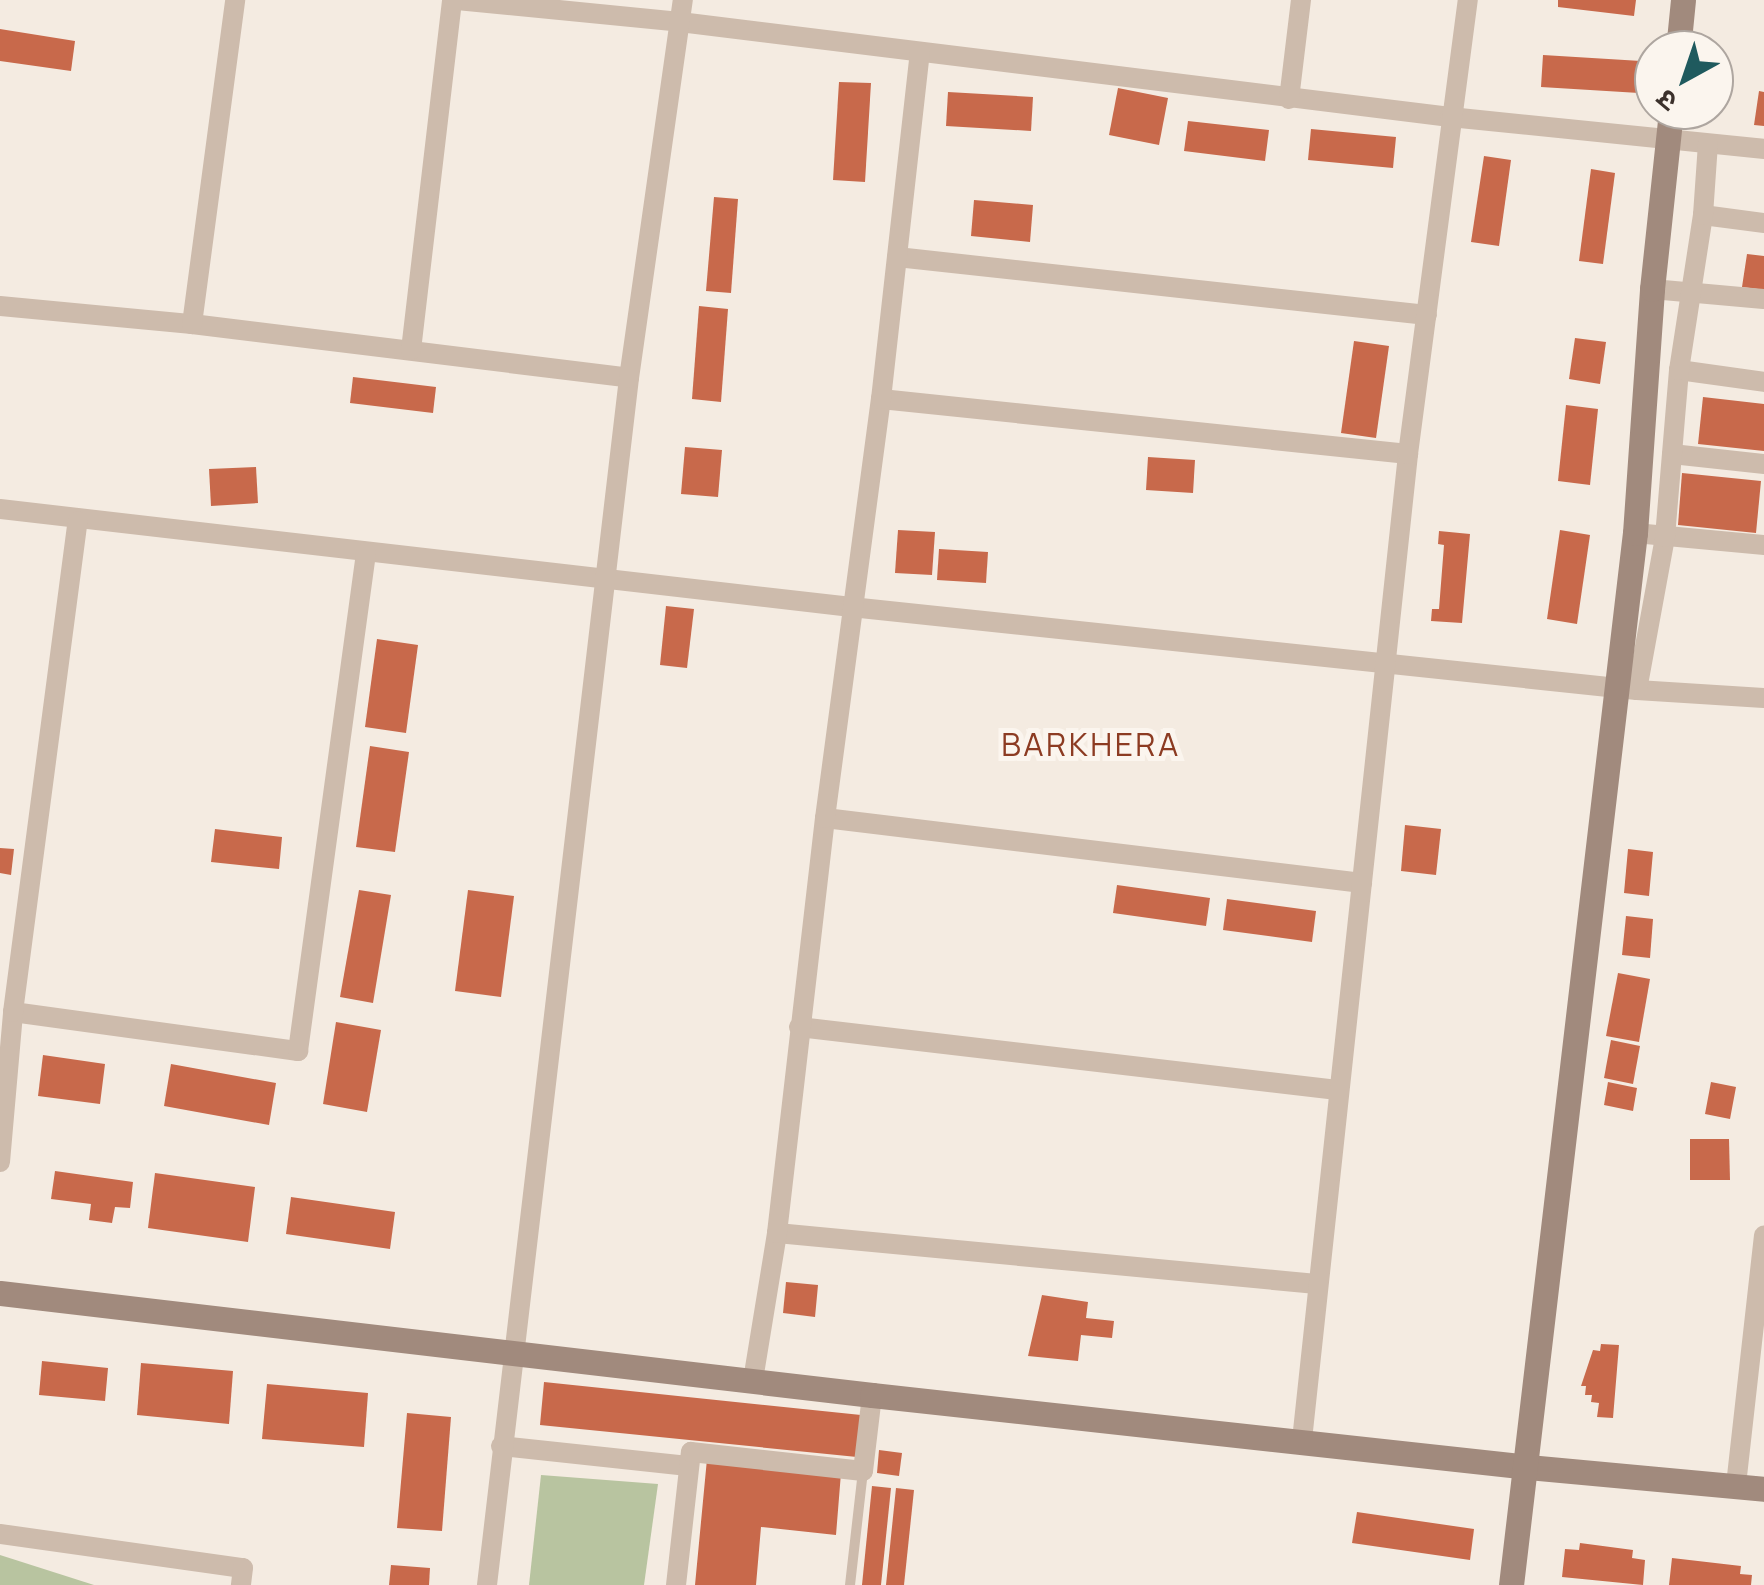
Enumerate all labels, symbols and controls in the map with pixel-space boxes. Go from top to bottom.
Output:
north arrow [1634,30,1734,130]
text: उ [1648,82,1684,121]
district label: BARKHERA [1001,725,1181,763]

